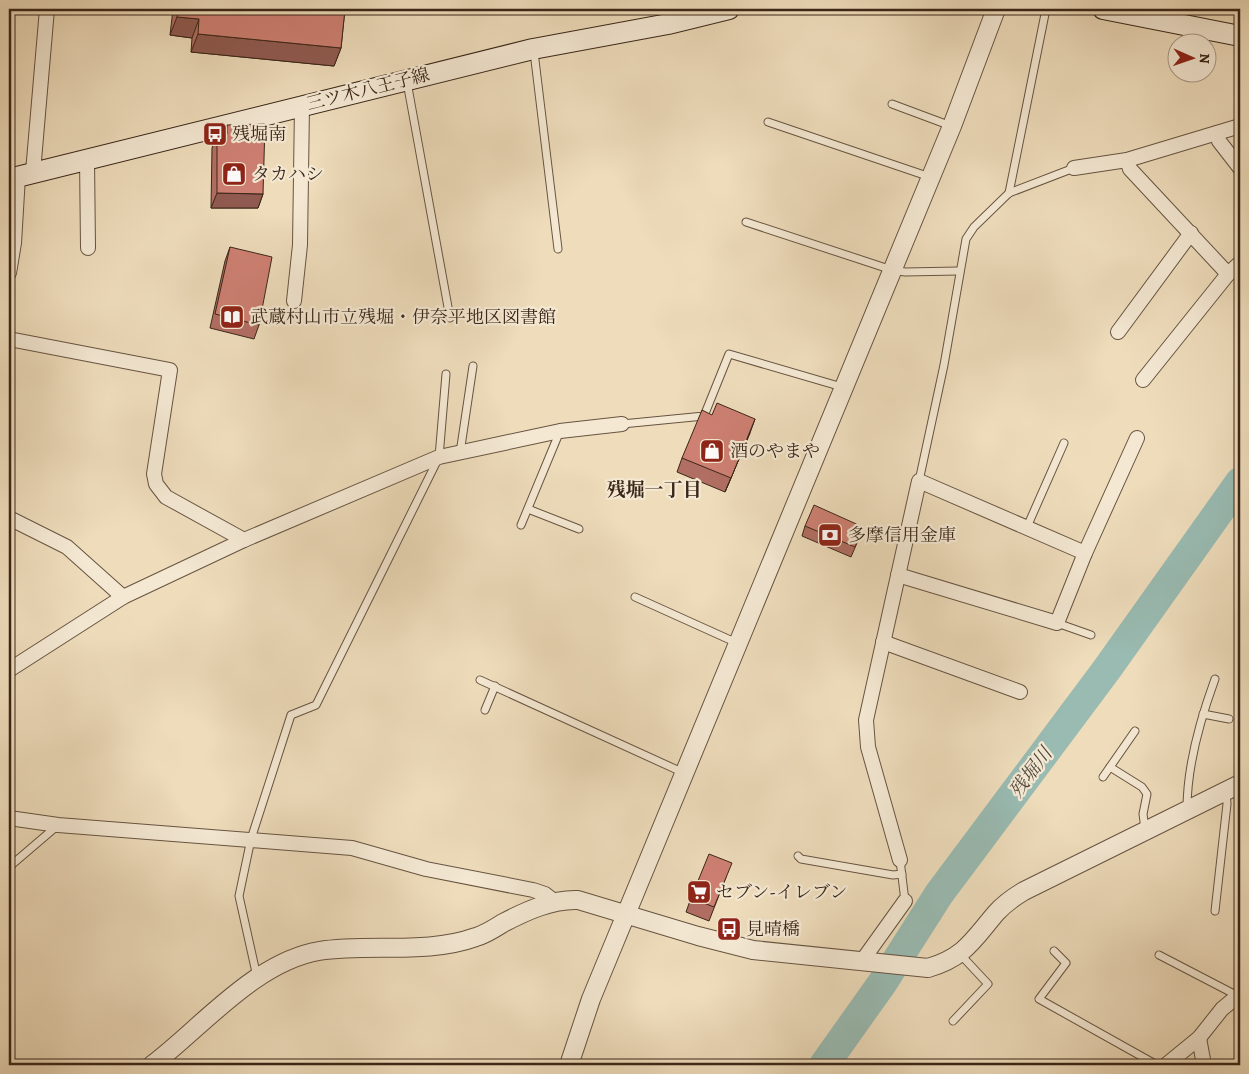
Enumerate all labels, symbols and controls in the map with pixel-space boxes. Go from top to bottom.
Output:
north arrow [1166,32,1216,82]
text: N [1195,53,1214,64]
street label: 三ツ木八王子線 [304,62,432,116]
bus stop icon: 残堀南 [202,121,228,147]
place label: 残堀南 [232,122,286,146]
shop icon: タカハシ [221,161,247,187]
place label: タカハシ [252,162,324,186]
library icon: 武蔵村山市立残堀・伊奈平地区図書館 [219,304,245,330]
place label: 武蔵村山市立残堀・伊奈平地区図書館 [250,305,556,329]
shop icon: 酒のやまや [699,438,725,464]
place label: 酒のやまや [730,439,820,463]
district label: 残堀一丁目 [606,477,702,503]
bank icon: 多摩信用金庫 [817,522,843,548]
place label: 多摩信用金庫 [848,523,956,547]
water label: 残堀川 [1003,740,1060,803]
supermarket icon: セブン-イレブン [686,879,712,905]
place label: セブン-イレブン [716,880,847,904]
bus stop icon: 見晴橋 [716,916,742,942]
place label: 見晴橋 [746,917,800,941]

